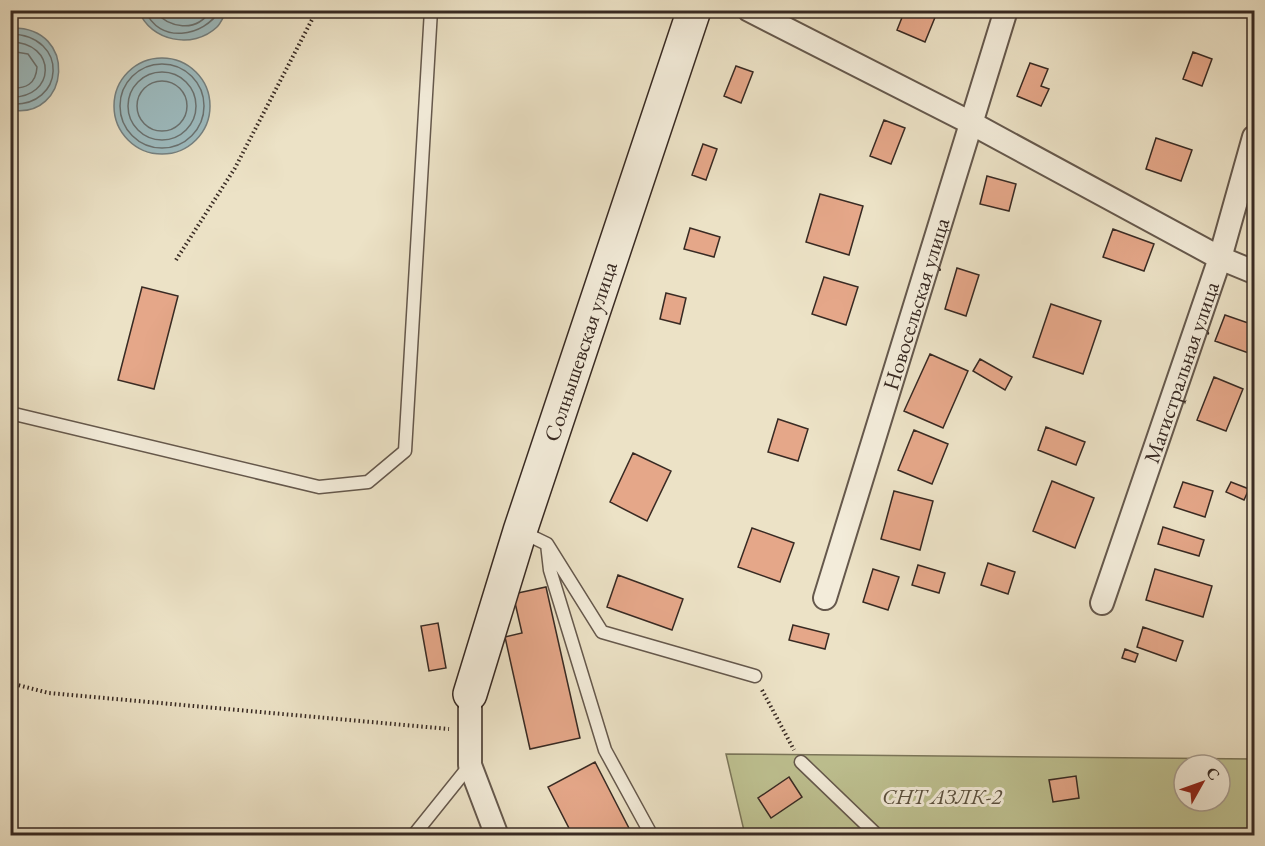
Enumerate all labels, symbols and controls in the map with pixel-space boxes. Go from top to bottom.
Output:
street label: Новосельская улица [875,214,956,393]
street label: Солнышевская улица [537,257,624,445]
street label: Магистральная улица [1136,277,1226,467]
north arrow [1172,753,1232,813]
text: С [1201,763,1225,785]
park label: СНТ АЗЛК-2 [882,782,1003,811]

